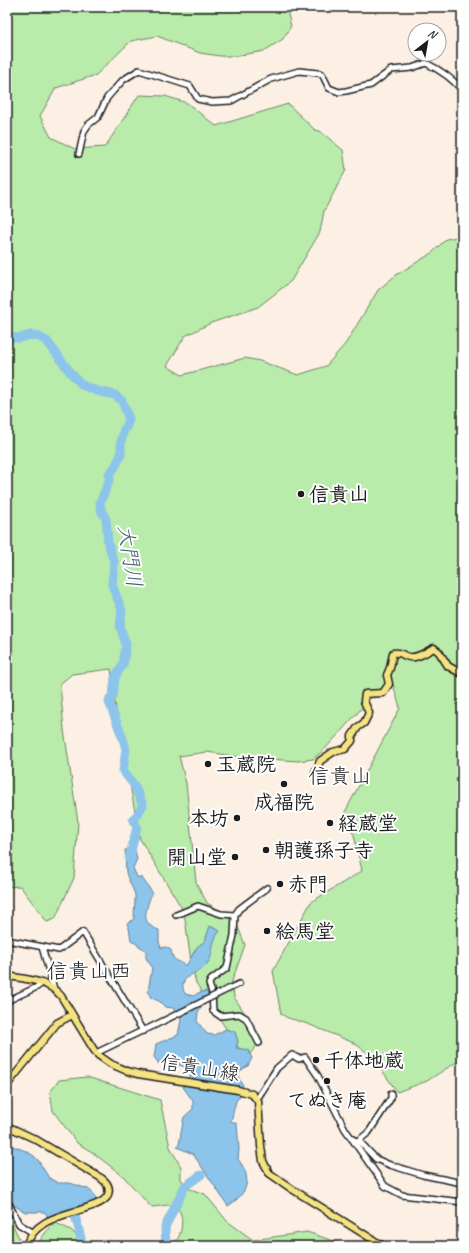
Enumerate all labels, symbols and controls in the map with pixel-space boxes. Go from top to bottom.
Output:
north arrow [407,22,447,62]
text: N [426,26,441,42]
place label: 信貴山 [309,482,369,507]
marker: 信貴山 [296,489,306,499]
water label: 大門川 [112,523,148,589]
place label: 玉蔵院 [216,752,276,777]
marker: 玉蔵院 [203,759,213,769]
district label: 信貴山 [309,763,372,789]
marker: 成福院 [279,779,289,789]
place label: 成福院 [254,790,314,815]
place label: 本坊 [189,806,229,831]
place label: 経蔵堂 [338,811,398,836]
marker: 本坊 [232,813,242,823]
marker: 経蔵堂 [325,818,335,828]
place label: 朝護孫子寺 [274,838,374,863]
place label: 開山堂 [167,845,227,870]
marker: 朝護孫子寺 [261,845,271,855]
marker: 開山堂 [230,852,240,862]
place label: 赤門 [288,872,328,897]
marker: 赤門 [275,879,285,889]
place label: 絵馬堂 [275,919,335,944]
marker: 絵馬堂 [262,926,272,936]
district label: 信貴山西 [47,958,131,984]
place label: 千体地蔵 [324,1048,404,1073]
street label: 信貴山線 [159,1049,241,1087]
marker: 千体地蔵 [311,1055,321,1065]
marker: てぬき庵 [322,1076,332,1086]
place label: てぬき庵 [287,1088,367,1113]

